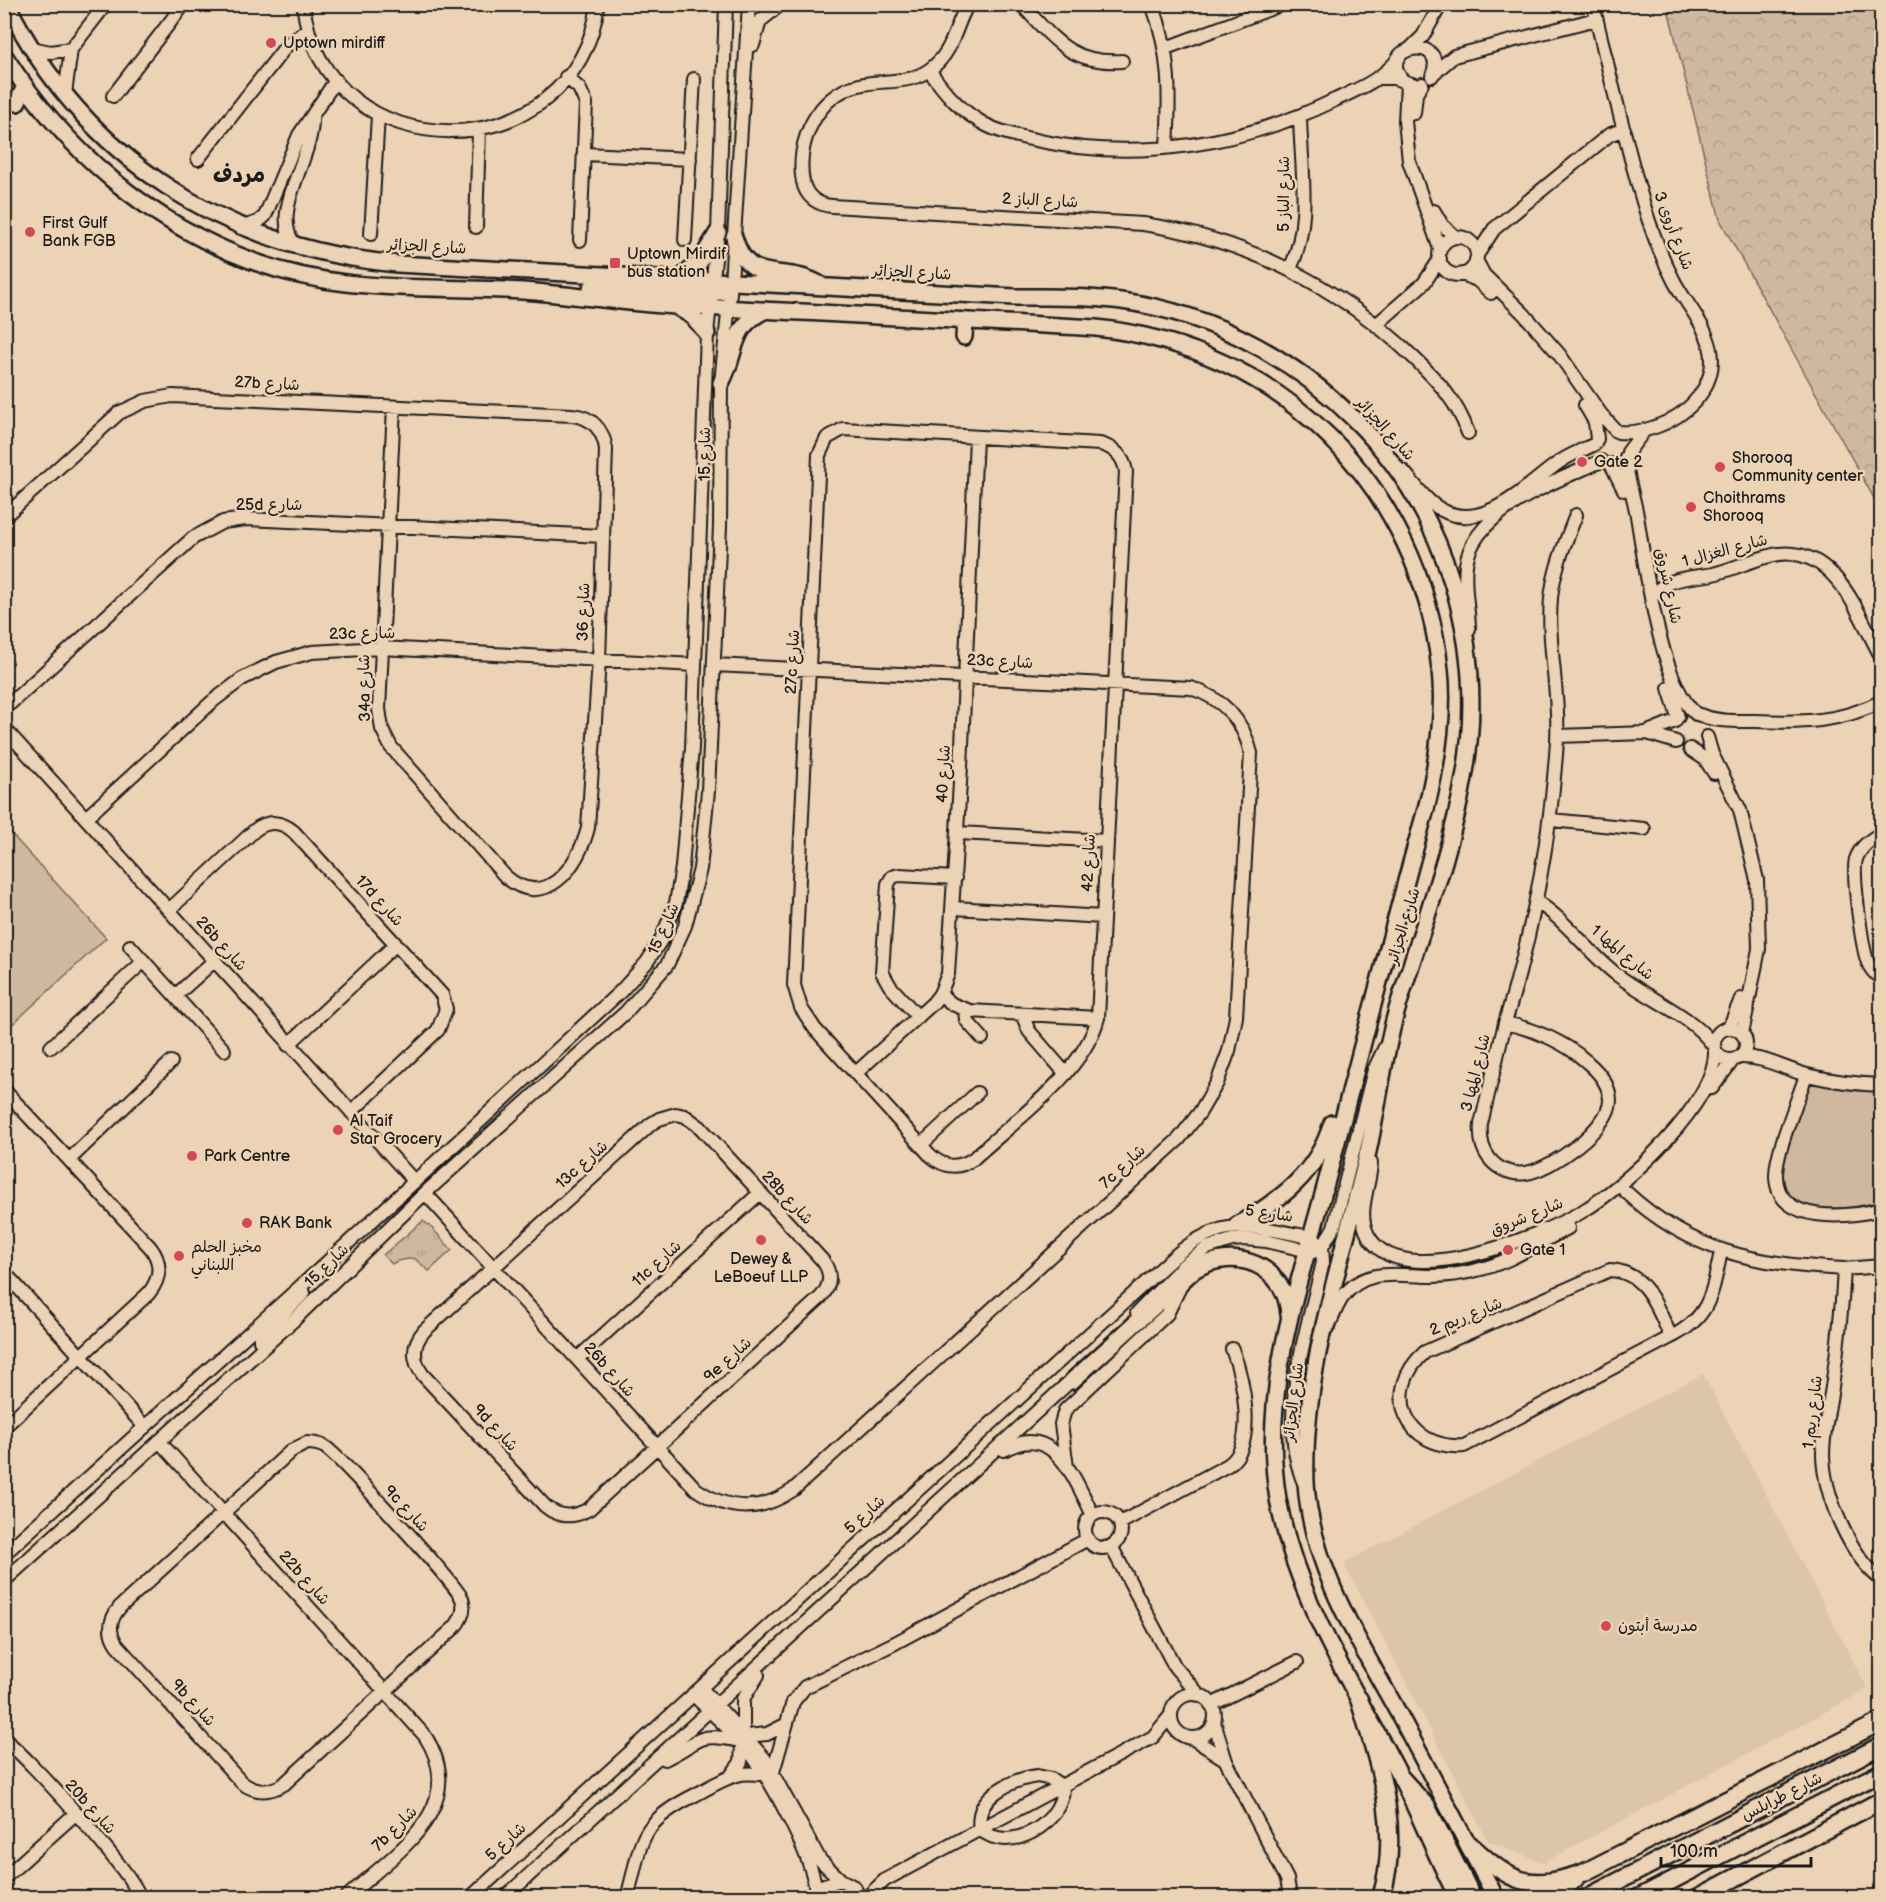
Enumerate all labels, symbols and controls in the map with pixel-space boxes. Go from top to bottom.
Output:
place label: Uptown mirdiff [283,34,386,53]
marker: Uptown mirdiff [264,36,278,50]
street label: شارع الباز 5 [1275,156,1295,232]
district label: مردف [213,162,265,189]
street label: شارع أروى 3 [1648,189,1697,273]
street label: شارع الباز 2 [1001,190,1079,213]
place label: First Gulf Bank FGB [42,214,116,251]
marker: First Gulf Bank FGB [23,225,37,239]
street label: شارع الجزائر [385,235,467,260]
place label: Uptown Mirdif bus station [627,245,726,282]
marker: Uptown Mirdif bus station [608,256,622,270]
street label: شارع الجزائر [870,261,952,286]
street label: 27b شارع [234,373,300,396]
street label: شارع الجزائر [1349,392,1418,465]
street label: شارع 15 [696,427,716,481]
place label: Shorooq Community center [1732,449,1863,486]
place label: Gate 2 [1594,453,1643,472]
marker: Gate 2 [1575,455,1589,469]
marker: Shorooq Community center [1713,460,1727,474]
place label: Choithrams Shorooq [1703,489,1786,526]
street label: 25d شارع [236,496,302,516]
marker: Choithrams Shorooq [1684,500,1698,514]
street label: شارع الغزال 1 [1680,530,1770,572]
street label: شارع شروق [1650,546,1685,626]
street label: شارع 36 [573,582,596,642]
street label: 23c شارع [329,624,395,645]
street label: 27c شارع [782,629,805,695]
street label: 23c شارع [966,651,1034,674]
street label: 34a شارع [355,654,376,722]
street label: شارع 40 [933,744,956,804]
street label: شارع 42 [1078,833,1101,893]
street label: 17d شارع [350,872,407,931]
street label: شارع الجزائر [1383,885,1426,969]
street label: شارع 15 [644,900,685,958]
street label: 26b شارع [191,913,251,976]
street label: شارع المها 1 [1586,921,1657,985]
street label: شارع المها 3 [1457,1032,1496,1114]
place label: Al Taif Star Grocery [350,1112,442,1149]
marker: Al Taif Star Grocery [331,1123,345,1137]
street label: 13c شارع [552,1137,613,1194]
street label: 7c شارع [1096,1141,1150,1194]
place label: Park Centre [204,1147,291,1166]
marker: Park Centre [185,1149,199,1163]
street label: 28b شارع [757,1167,817,1230]
street label: شارع شروق [1488,1194,1567,1241]
street label: شارع 5 [1244,1201,1294,1228]
place label: RAK Bank [259,1214,332,1233]
marker: RAK Bank [240,1216,254,1230]
marker: Dewey & LeBoeuf LLP [754,1233,768,1247]
street label: 11c شارع [628,1237,686,1292]
place label: مخبز الحلم اللبناني [191,1238,262,1279]
street label: شارع 15 [301,1240,354,1292]
place label: Gate 1 [1520,1241,1566,1260]
marker: Gate 1 [1501,1243,1515,1257]
marker: مخبز الحلم اللبناني [172,1249,186,1263]
place label: Dewey & LeBoeuf LLP [714,1250,808,1287]
street label: شارع ريم 2 [1427,1294,1506,1342]
street label: 9e شارع [700,1334,756,1387]
street label: 26b شارع [579,1339,639,1402]
street label: شارع الجزائر [1280,1362,1309,1444]
street label: شارع ريم 1 [1799,1374,1829,1450]
street label: 9d شارع [468,1401,522,1456]
street label: 9c شارع [379,1482,432,1537]
street label: شارع 5 [841,1492,890,1539]
street label: 22b شارع [274,1547,333,1610]
place label: مدرسة أبتون [1618,1617,1698,1636]
marker: مدرسة أبتون [1599,1619,1613,1633]
street label: 9b شارع [166,1675,219,1731]
street label: شارع طرابلس [1738,1769,1826,1826]
street label: 20b شارع [60,1776,119,1839]
street label: 7b شارع [369,1803,422,1856]
street label: شارع 5 [482,1819,531,1866]
scale bar [1661,1830,1811,1868]
text: 100 m [1670,1841,1718,1862]

